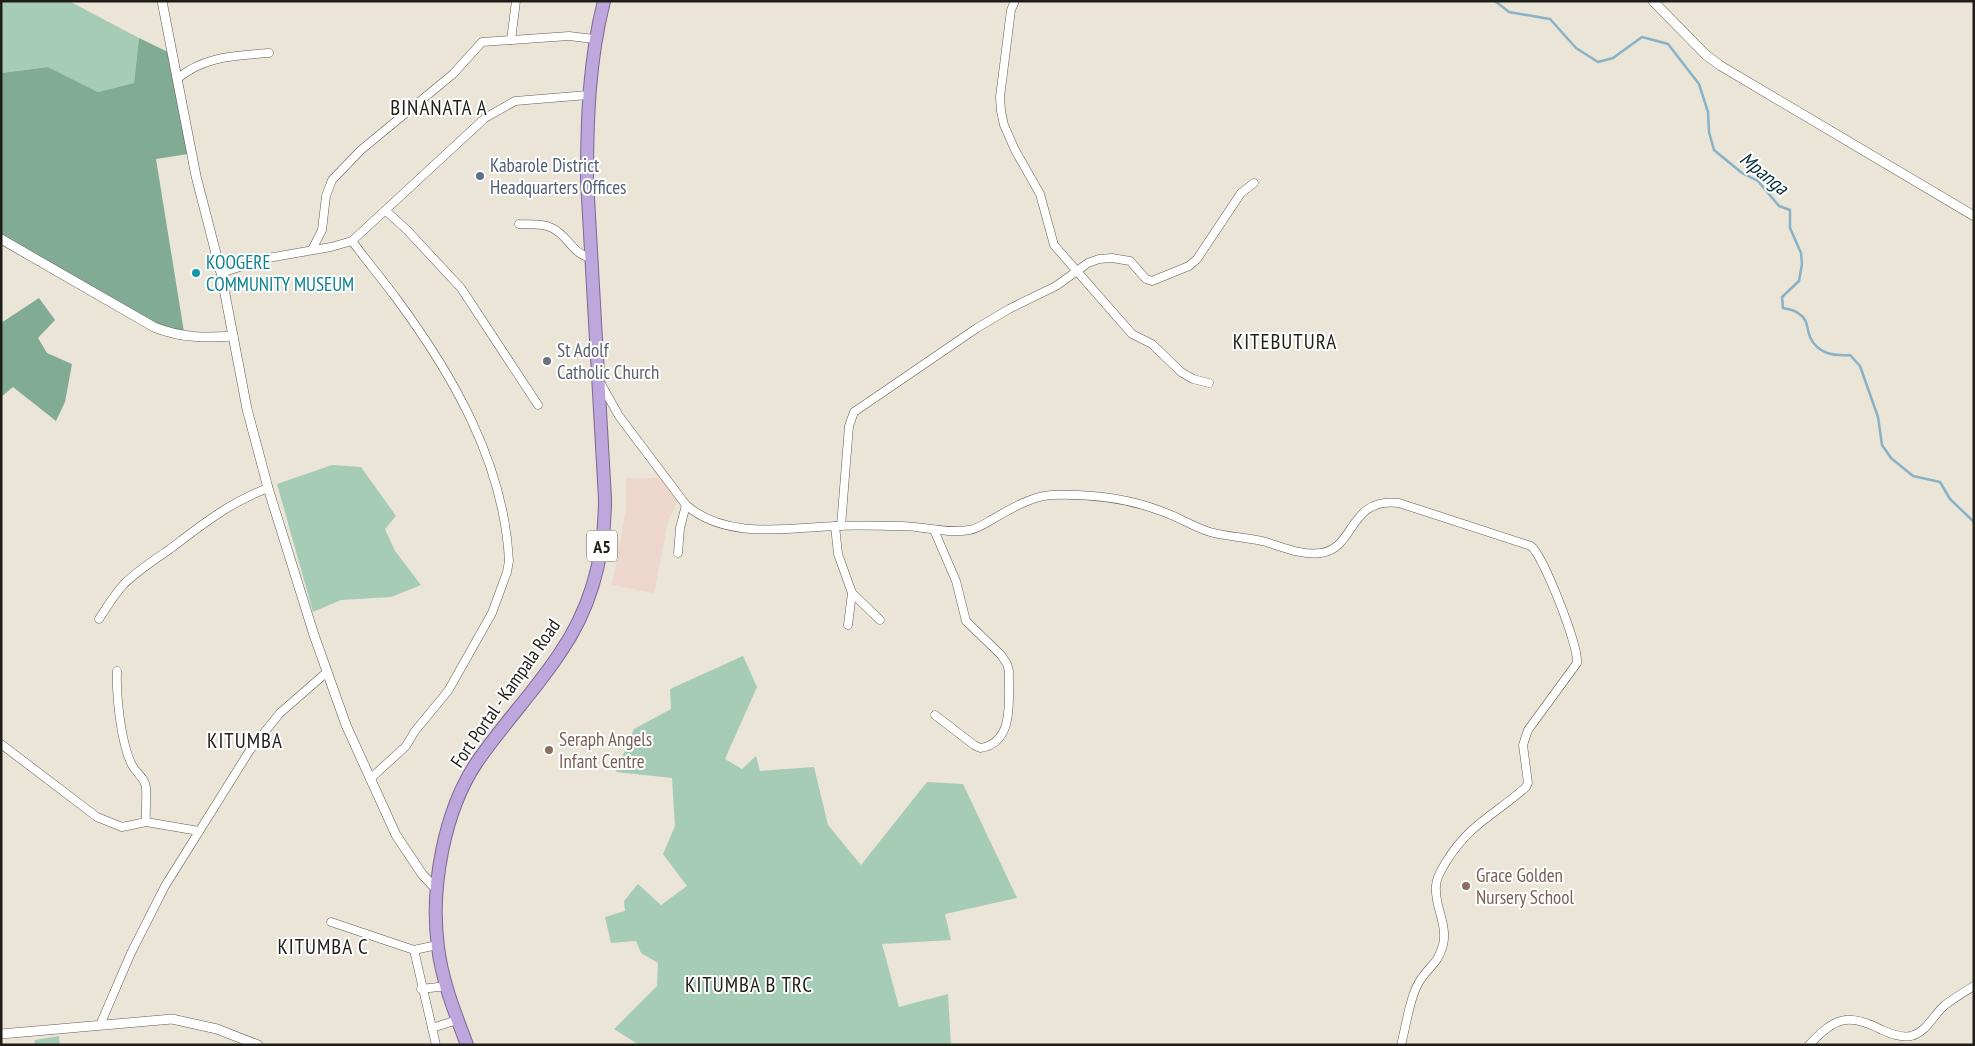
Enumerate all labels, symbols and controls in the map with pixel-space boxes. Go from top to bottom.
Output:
district label: BINANATA A [390,94,488,121]
water label: Mpanga [1734,146,1794,201]
place label: Kabarole District Headquarters Offices [490,153,626,199]
marker: Kabarole District Headquarters Offices [474,170,486,182]
place label: KOOGERE COMMUNITY MUSEUM [206,250,354,296]
marker: KOOGERE COMMUNITY MUSEUM [190,267,202,279]
district label: KITEBUTURA [1233,328,1337,355]
place label: St Adolf Catholic Church [557,338,659,384]
marker: St Adolf Catholic Church [541,355,553,367]
road number: A5 [587,530,617,562]
street label: Fort Portal - Kampala Road [445,614,565,772]
district label: KITUMBA [207,727,283,754]
place label: Seraph Angels Infant Centre [559,727,652,773]
marker: Seraph Angels Infant Centre [543,744,555,756]
place label: Grace Golden Nursery School [1476,863,1574,909]
marker: Grace Golden Nursery School [1460,880,1472,892]
district label: KITUMBA C [277,933,369,960]
district label: KITUMBA B TRC [685,971,813,998]

